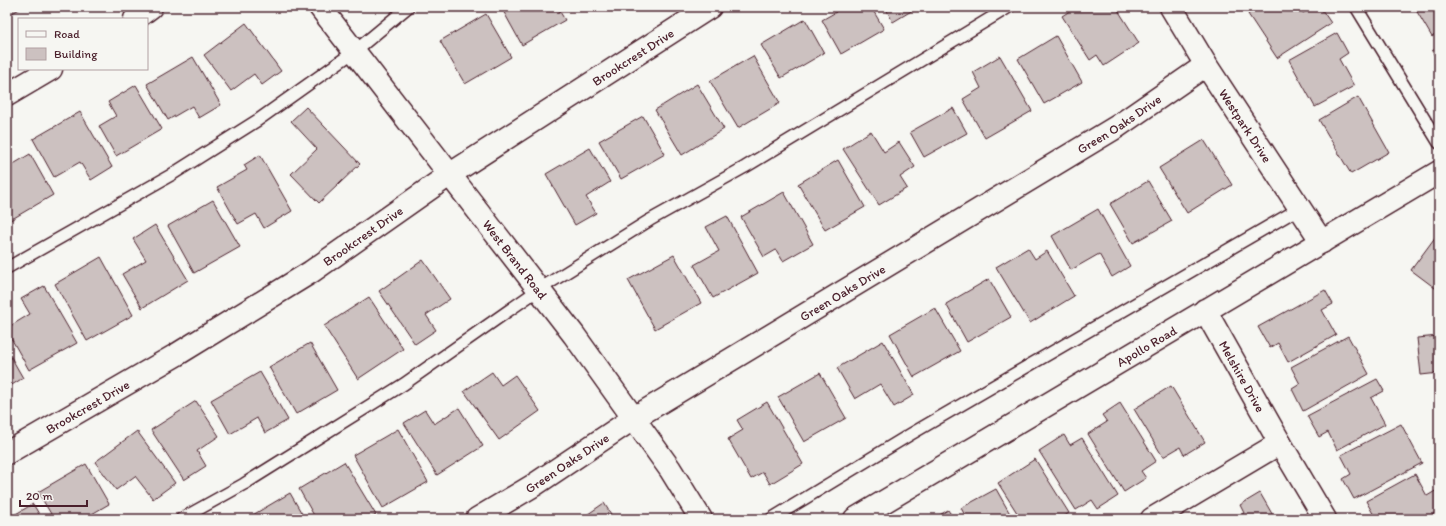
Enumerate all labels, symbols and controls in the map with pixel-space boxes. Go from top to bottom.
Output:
legend [18,18,148,70]
street label: Brookcrest Drive [589,25,677,89]
text: Road [54,27,80,41]
text: Building [54,47,98,61]
street label: Westpark Drive [1216,86,1275,165]
street label: Green Oaks Drive [1075,91,1164,157]
street label: Brookcrest Drive [320,203,406,269]
street label: West Brand Road [480,217,550,302]
street label: Green Oaks Drive [797,261,888,324]
street label: Apollo Road [1114,323,1179,370]
street label: Melshire Drive [1216,338,1268,415]
street label: Brookcrest Drive [43,377,132,437]
street label: Green Oaks Drive [523,430,612,496]
scale bar [20,482,87,508]
text: 20 m [26,489,53,503]

